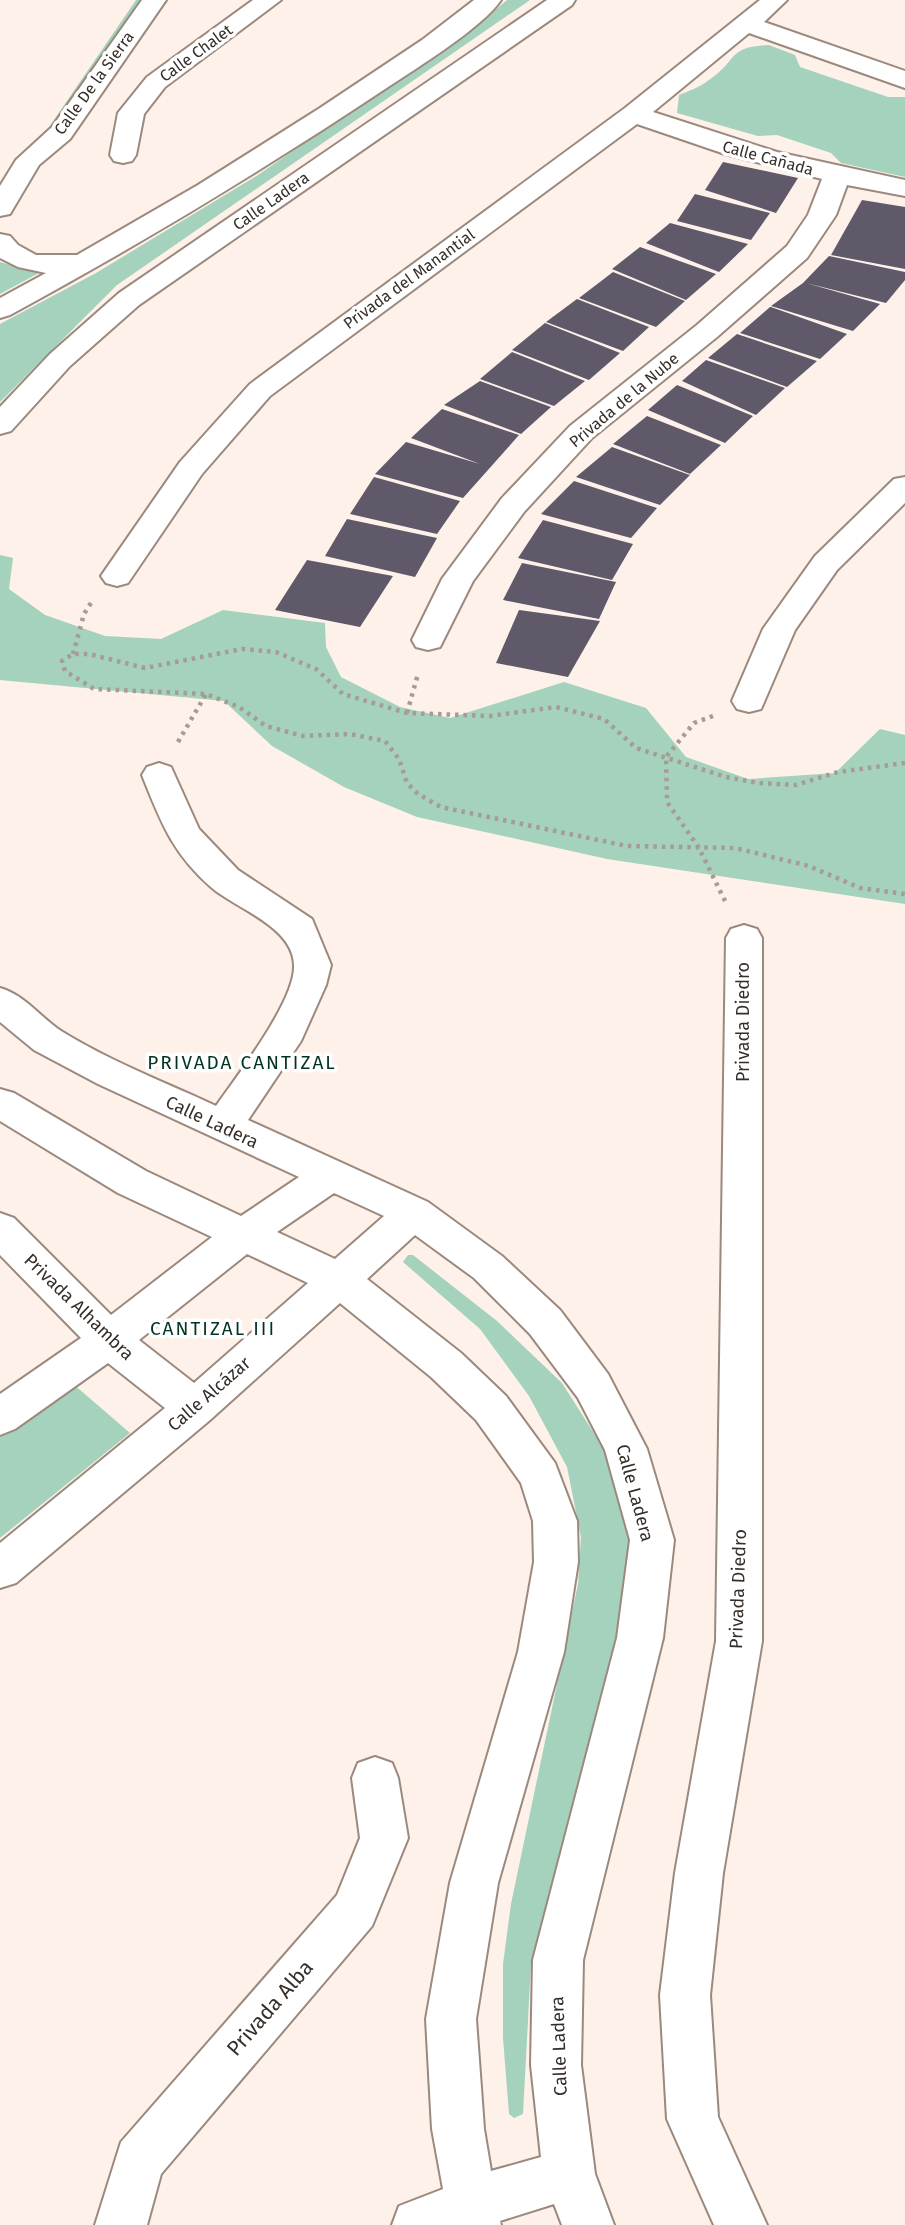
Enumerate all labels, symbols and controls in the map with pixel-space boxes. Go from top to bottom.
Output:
street label: Calle Chalet [156,20,236,86]
street label: Calle De la Sierra [50,28,138,138]
street label: Calle Cañada [720,137,816,179]
street label: Calle Ladera [229,168,313,234]
street label: Privada del Manantial [340,225,479,333]
street label: Privada de la Nube [565,349,683,451]
street label: Privada Diedro [732,962,754,1082]
district label: PRIVADA CANTIZAL [147,1051,337,1074]
street label: Calle Ladera [162,1091,262,1153]
street label: Privada Alhambra [20,1249,138,1365]
district label: CANTIZAL III [150,1317,276,1340]
street label: Calle Alcázar [163,1352,255,1436]
street label: Calle Ladera [611,1442,659,1544]
street label: Privada Diedro [725,1529,751,1649]
street label: Privada Alba [221,1955,319,2061]
street label: Calle Ladera [546,1996,572,2096]

